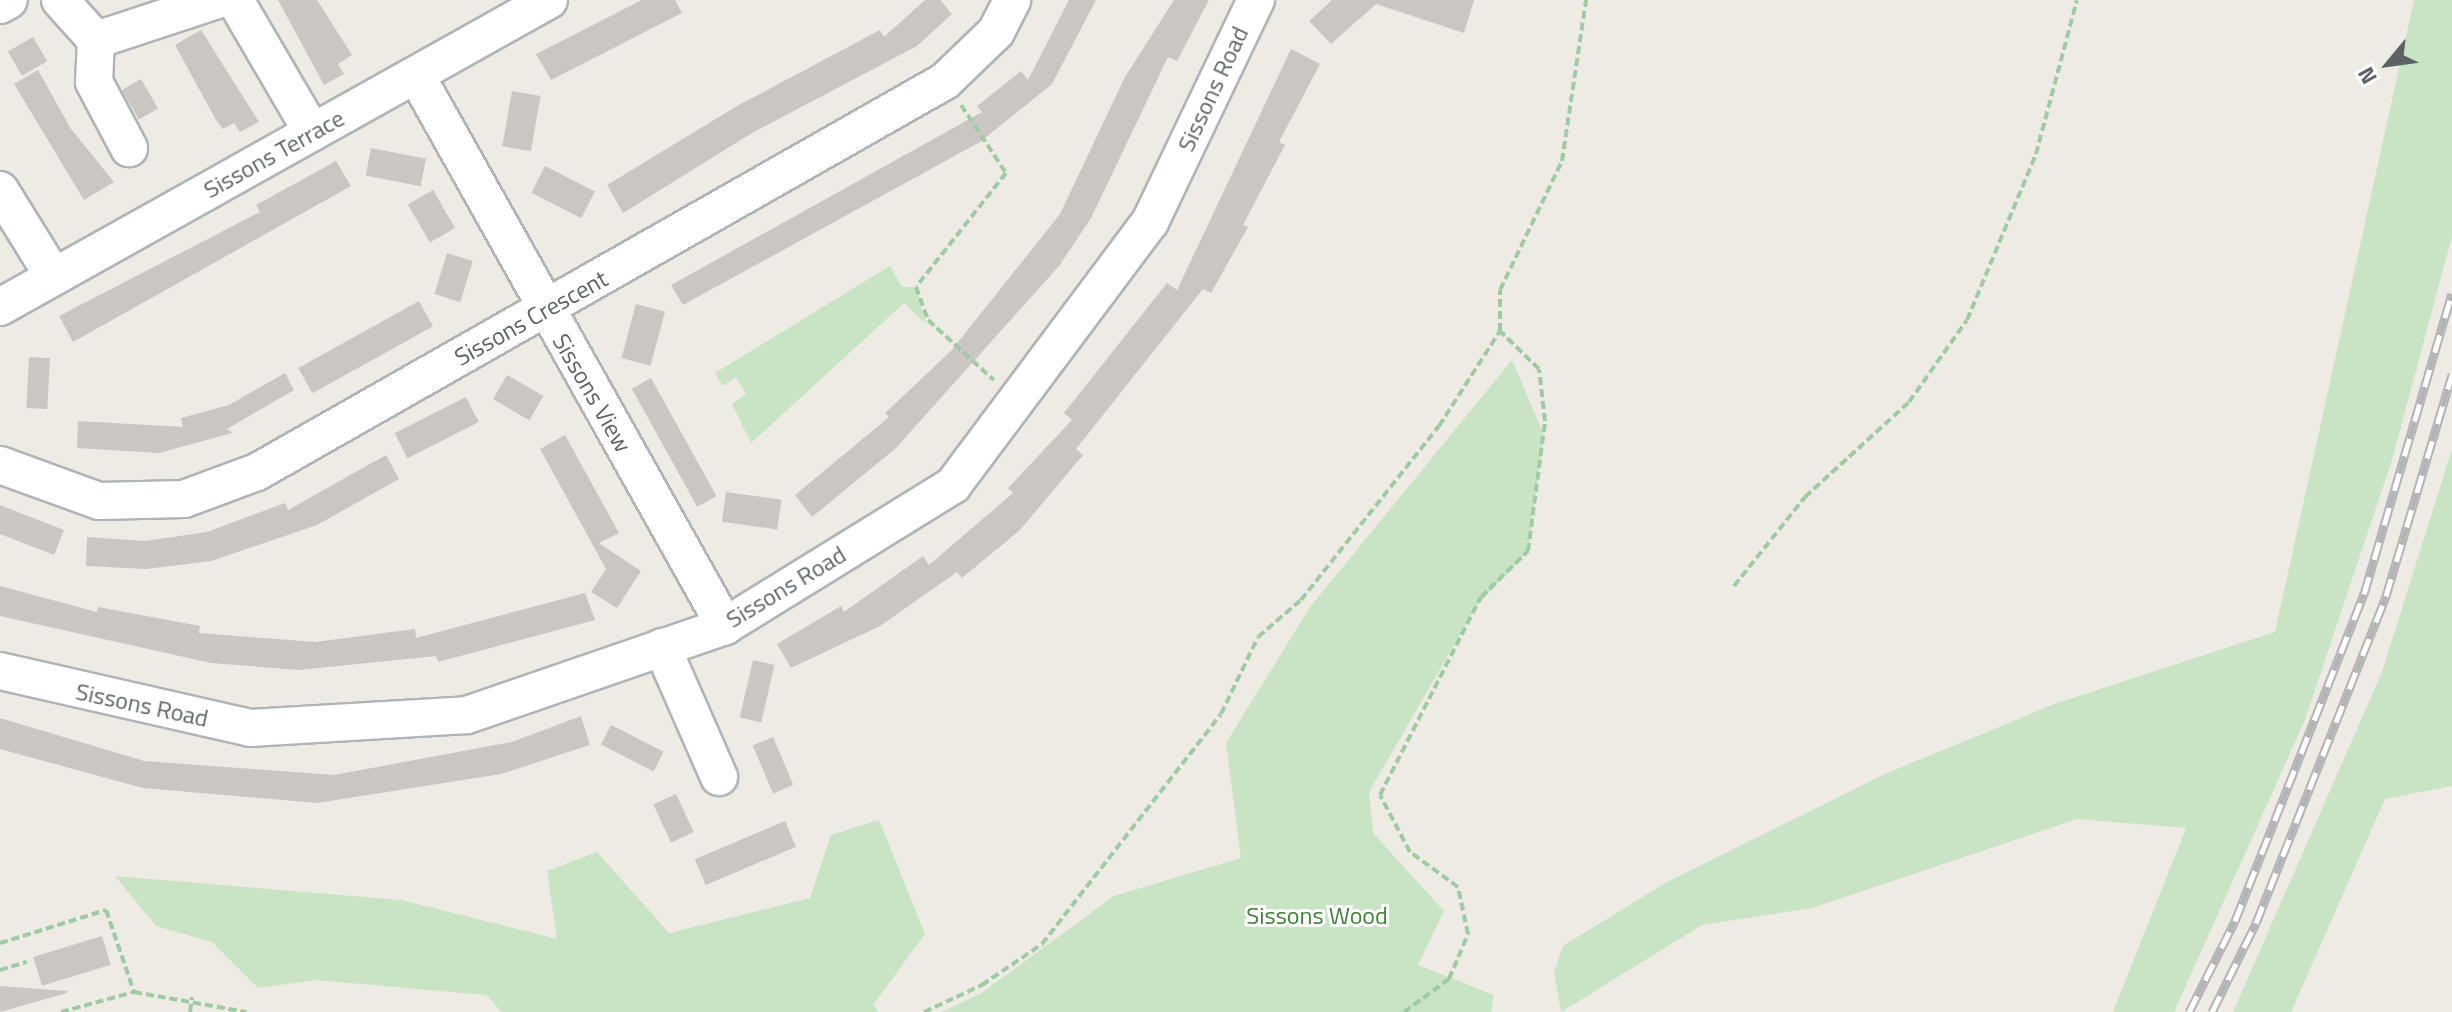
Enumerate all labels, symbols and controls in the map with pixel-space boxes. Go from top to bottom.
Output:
street label: Sissons Road [1172,22,1254,156]
north arrow [2348,24,2428,104]
text: N [2348,61,2386,91]
street label: Sissons Terrace [199,104,349,204]
street label: Sissons Crescent [449,264,613,372]
street label: Sissons View [547,329,637,457]
street label: Sissons Road [721,540,851,634]
street label: Sissons Road [73,677,211,733]
park label: Sissons Wood [1246,902,1388,930]

